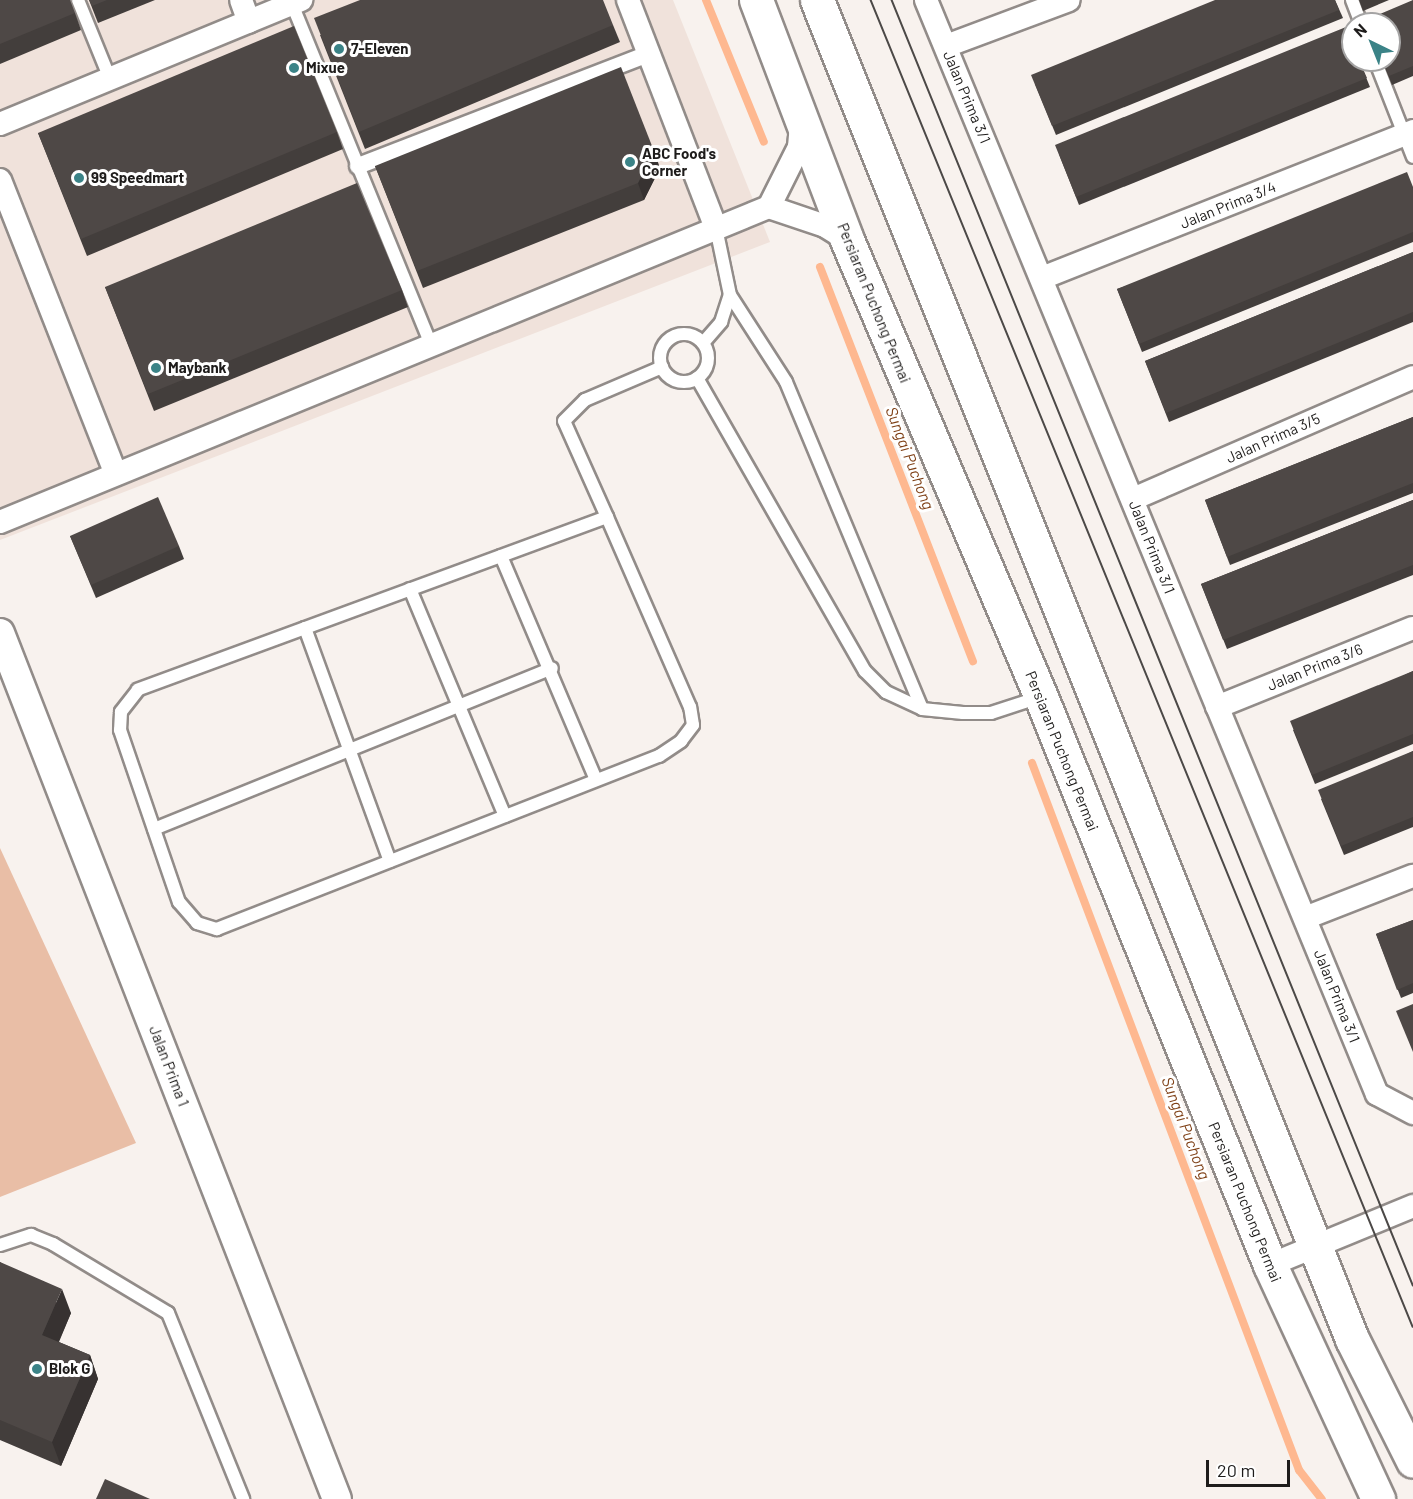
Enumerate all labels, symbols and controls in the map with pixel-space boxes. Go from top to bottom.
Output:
north arrow [1341,12,1401,72]
text: N [1349,19,1370,41]
place label: 7-Eleven [351,40,408,58]
marker: 7-Eleven [332,42,346,56]
street label: Jalan Prima 3/1 [939,48,995,146]
place label: Mixue [306,59,345,77]
marker: Mixue [287,61,301,75]
place label: ABC Food's Corner [642,144,716,179]
marker: ABC Food's Corner [623,155,637,169]
place label: 99 Speedmart [91,169,184,187]
marker: 99 Speedmart [72,171,86,185]
street label: Jalan Prima 3/4 [1177,178,1279,232]
street label: Persiaran Puchong Permai [834,220,914,386]
place label: Maybank [168,359,227,377]
marker: Maybank [149,361,163,375]
water label: Sungai Puchong [882,404,938,512]
street label: Jalan Prima 3/5 [1223,409,1323,467]
street label: Jalan Prima 3/1 [1125,498,1179,596]
street label: Jalan Prima 3/6 [1265,640,1365,694]
street label: Persiaran Puchong Permai [1022,668,1102,834]
street label: Jalan Prima 3/1 [1310,947,1364,1045]
street label: Jalan Prima 1 [145,1023,193,1109]
water label: Sungai Puchong [1158,1074,1214,1182]
street label: Persiaran Puchong Permai [1205,1119,1285,1285]
place label: Blok G [49,1360,90,1378]
marker: Blok G [30,1362,44,1376]
scale bar [1209,1448,1293,1486]
text: 20 m [1217,1459,1255,1481]

